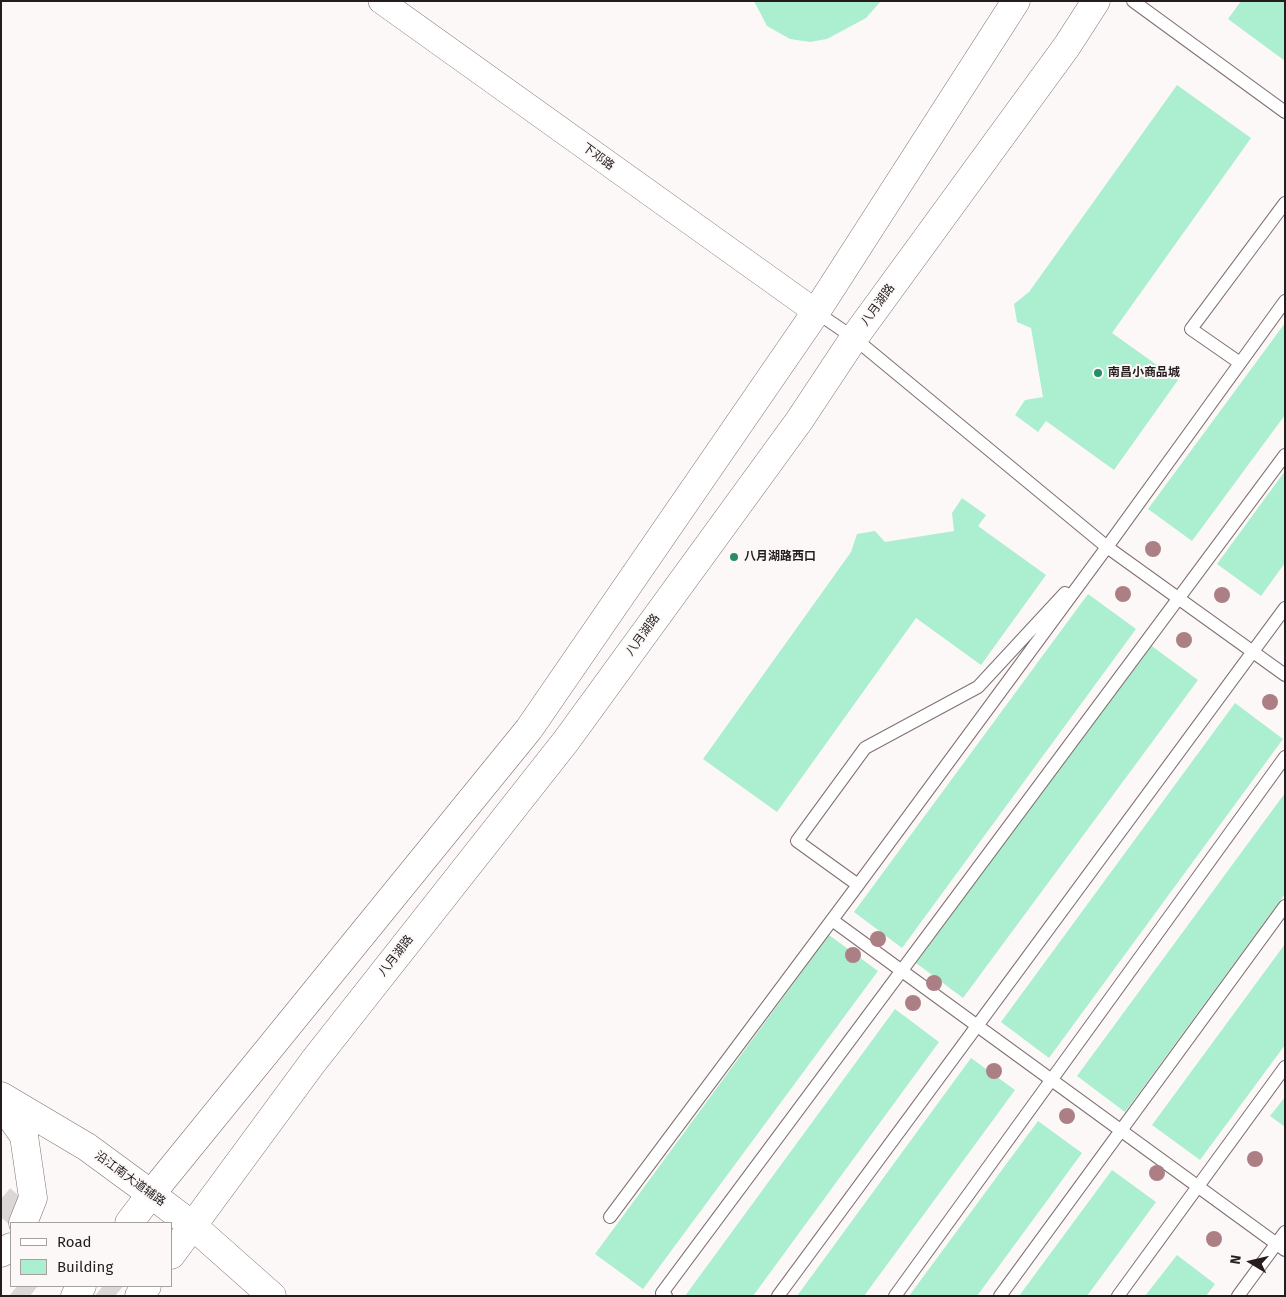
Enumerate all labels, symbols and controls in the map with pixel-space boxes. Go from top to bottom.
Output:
street label: 下邓路 [579,141,617,173]
street label: 八月湖路 [858,281,898,329]
place label: 南昌小商品城 [1108,366,1180,380]
marker: 南昌小商品城 [1092,367,1104,379]
place label: 八月湖路西口 [744,550,816,564]
marker: 八月湖路西口 [728,551,740,563]
street label: 八月湖路 [623,611,663,659]
street label: 八月湖路 [376,933,416,979]
street label: 沿江南大道辅路 [92,1148,168,1210]
legend [10,1222,172,1287]
text: Road [57,1233,92,1251]
north arrow [1226,1237,1276,1287]
text: N [1227,1254,1245,1266]
text: Building [57,1258,113,1276]

